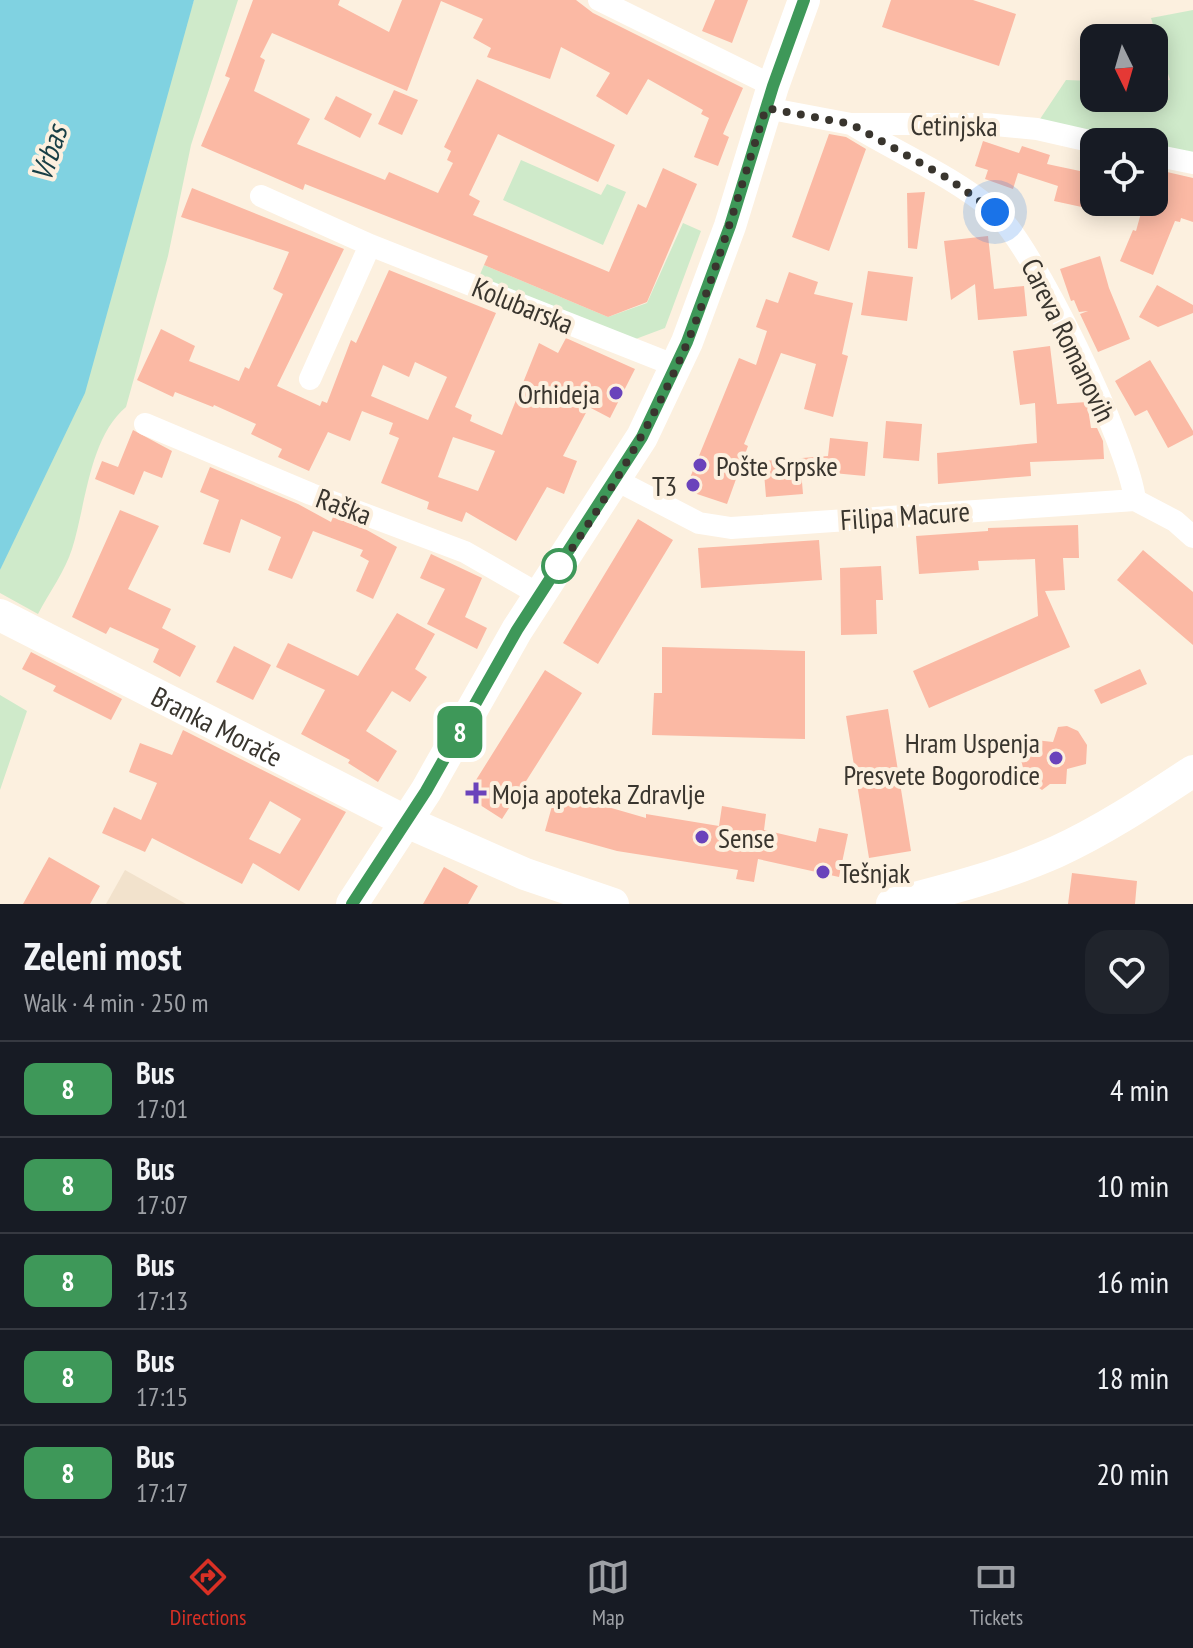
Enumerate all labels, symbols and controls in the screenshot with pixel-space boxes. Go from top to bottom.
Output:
north arrow [1080,24,1168,112]
map controls [1080,24,1168,216]
street label: Cetinjska [910,106,998,144]
water label: Vrbas [21,118,76,186]
button: locate [1080,128,1168,216]
your location [975,192,1015,232]
street label: Careva Romanovih [1013,252,1125,428]
street label: Kolubarska [467,268,579,342]
place label: Orhideja [518,375,600,412]
marker: Orhideja [607,384,625,402]
place label: Pošte Srpske [716,447,838,484]
marker: Pošte Srpske [691,456,709,474]
place label: T3 [652,467,677,504]
marker: T3 [684,476,702,494]
street label: Raška [311,479,377,533]
street label: Filipa Macure [839,492,971,538]
unlabelled marker [542,549,576,583]
street label: Branka Morače [146,677,289,774]
line badge: 8 [434,706,486,758]
text: 8 [453,713,467,750]
place label: Hram Uspenja Presvete Bogorodice [844,724,1040,793]
marker: Hram Uspenja Presvete Bogorodice [1047,749,1065,767]
place label: Moja apoteka Zdravlje [492,775,705,812]
marker: Moja apoteka Zdravlje [467,784,485,802]
place label: Sense [718,819,775,856]
marker: Sense [693,828,711,846]
place label: Tešnjak [839,854,910,891]
marker: Tešnjak [814,863,832,881]
button: heart [1085,930,1169,1014]
text: Zeleni most [24,931,182,980]
text: Walk · 4 min · 250 m [24,986,208,1019]
text: Bus [136,1053,175,1092]
text: 8 [61,1070,75,1107]
text: 4 min [1110,1070,1169,1109]
text: 17:01 [136,1092,188,1125]
text: Bus [136,1149,175,1188]
text: 8 [61,1166,75,1203]
text: 10 min [1096,1166,1169,1205]
text: 17:07 [136,1188,188,1221]
text: Bus [136,1245,175,1284]
text: 8 [61,1262,75,1299]
text: 16 min [1096,1262,1169,1301]
text: 17:13 [136,1284,188,1317]
text: Bus [136,1341,175,1380]
text: 8 [61,1358,75,1395]
text: 18 min [1096,1358,1169,1397]
text: 17:15 [136,1380,188,1413]
text: Bus [136,1437,175,1476]
text: 8 [61,1454,75,1491]
text: 20 min [1096,1454,1169,1493]
text: 17:17 [136,1476,188,1509]
tab: Directions [170,1555,246,1631]
tab: Map [586,1555,630,1631]
tab: Tickets [970,1555,1023,1631]

